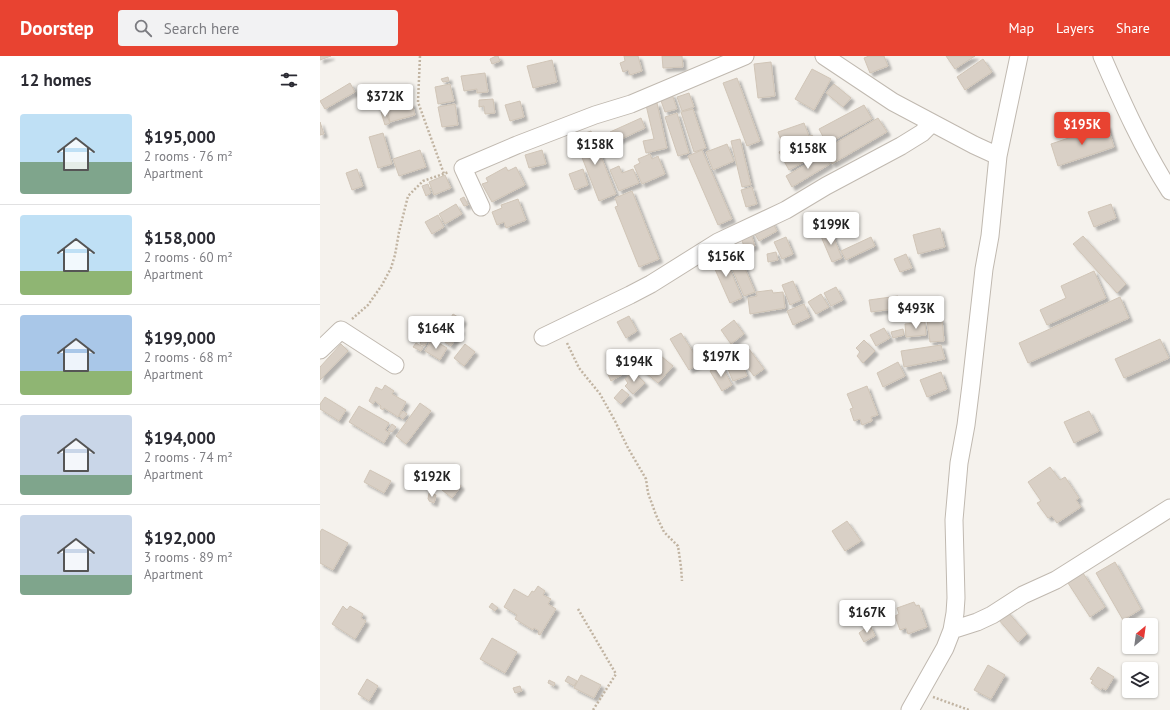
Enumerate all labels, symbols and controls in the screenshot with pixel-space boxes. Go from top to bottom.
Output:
search box [118,10,398,46]
text: Doorstep [20,16,94,40]
icon: search [132,17,154,39]
text: Search here [164,19,240,38]
text: Map [1008,19,1034,37]
text: Layers [1056,19,1094,37]
text: Share [1116,19,1150,37]
text: 12 homes [20,69,91,91]
icon: filters [278,69,300,91]
pin: $372K [357,84,413,118]
text: $372K [366,88,404,105]
pin: $195K [1054,112,1110,146]
text: $195K [1063,116,1101,133]
text: $195,000 [144,126,216,148]
icon: home [52,130,100,178]
pin: $158K [567,132,623,166]
text: $158K [576,136,614,153]
pin: $158K [780,136,836,170]
text: $158K [789,140,827,157]
text: 2 rooms · 76 m² [144,148,233,165]
text: Apartment [144,165,203,182]
pin: $199K [803,212,859,246]
text: $199K [812,216,850,233]
text: $158,000 [144,227,216,249]
icon: home [52,231,100,279]
pin: $156K [698,244,754,278]
text: $156K [707,248,745,265]
text: 2 rooms · 60 m² [144,249,233,266]
text: Apartment [144,266,203,283]
pin: $493K [888,296,944,330]
text: $493K [897,300,935,317]
pin: $164K [408,316,464,350]
text: $164K [417,320,455,337]
text: $199,000 [144,327,216,349]
icon: home [52,331,100,379]
pin: $197K [693,344,749,378]
text: $197K [702,348,740,365]
text: 2 rooms · 68 m² [144,349,233,366]
pin: $194K [606,349,662,383]
text: $194K [615,353,653,370]
text: Apartment [144,366,203,383]
text: $194,000 [144,427,216,449]
icon: home [52,431,100,479]
text: 2 rooms · 74 m² [144,449,233,466]
pin: $192K [404,464,460,498]
text: Apartment [144,466,203,483]
text: $192K [413,468,451,485]
text: $192,000 [144,527,216,549]
icon: home [52,531,100,579]
text: 3 rooms · 89 m² [144,549,233,566]
text: Apartment [144,566,203,583]
pin: $167K [839,600,895,634]
text: $167K [848,604,886,621]
north arrow [1122,618,1158,654]
map controls [1122,618,1158,698]
button: layers [1122,662,1158,698]

